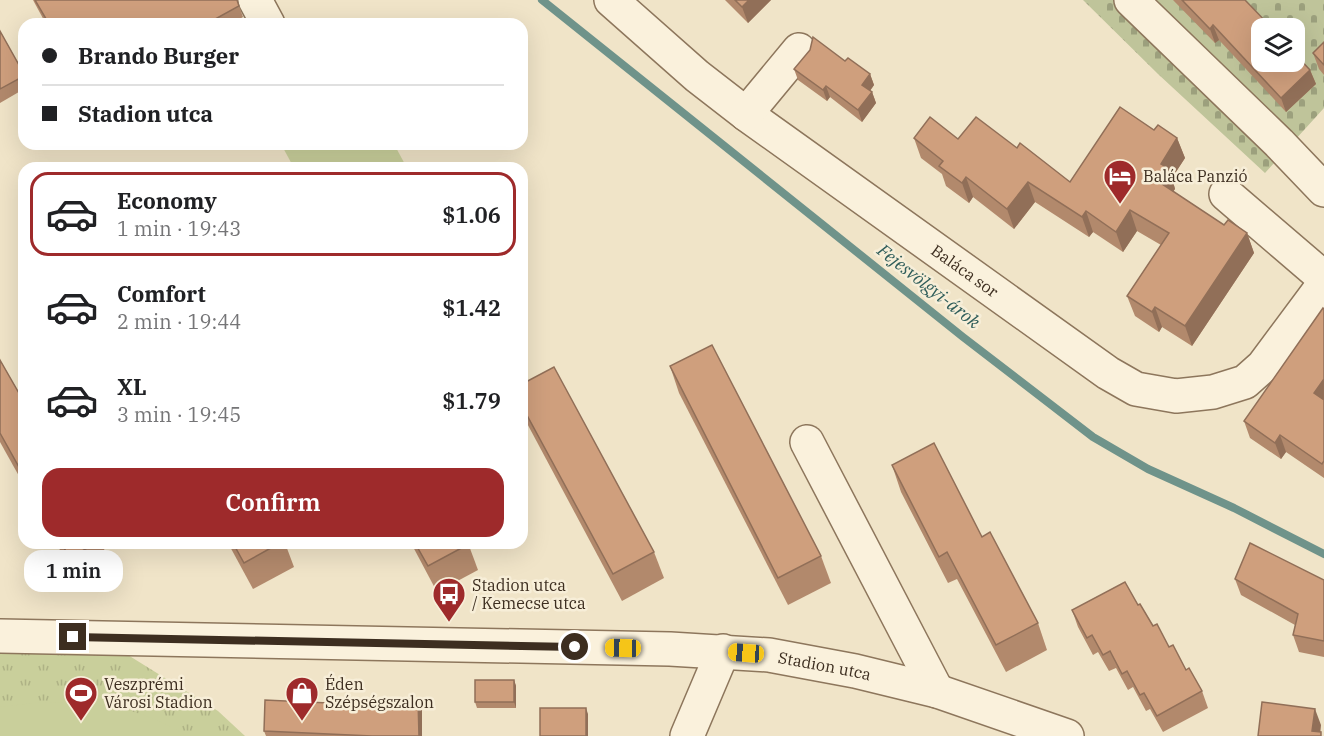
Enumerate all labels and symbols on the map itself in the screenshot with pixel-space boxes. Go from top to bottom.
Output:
hotel icon: Baláca Panzió [1102,158,1138,205]
place label: Baláca Panzió [1143,166,1248,186]
water label: Fejesvölgyi-árok [872,238,985,334]
street label: Baláca sor [928,240,1002,301]
callout: 1 min [23,550,122,592]
place label: Stadion utca / Kemecse utca [472,575,586,613]
bus stop icon: Stadion utca / Kemecse utca [431,576,467,623]
route end [59,623,86,650]
route start [561,633,588,660]
car [605,639,641,657]
car [727,643,765,663]
street label: Stadion utca [777,647,873,685]
place label: Éden Szépségszalon [325,673,434,712]
place label: Veszprémi Városi Stadion [104,674,213,712]
sports icon: Veszprémi Városi Stadion [63,675,99,722]
shop icon: Éden Szépségszalon [284,675,320,722]

